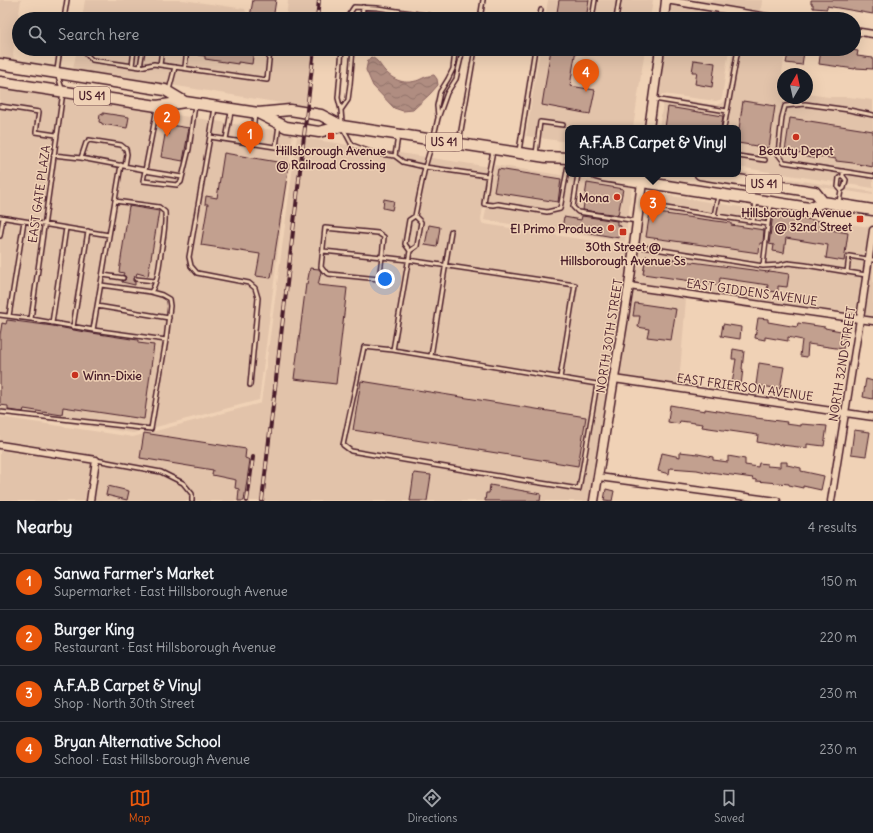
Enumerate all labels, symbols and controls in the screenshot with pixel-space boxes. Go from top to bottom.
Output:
search box [12,12,861,56]
icon: search [26,23,48,45]
text: Search here [58,25,139,44]
pin: 4 [573,59,599,92]
north arrow [777,68,813,104]
road number: US 41 [74,87,110,105]
pin: 2 [154,104,180,137]
pin: 1 [237,121,263,154]
popup [565,125,741,177]
marker: Hillsborough Avenue @ Railroad Crossing [326,131,336,141]
marker: Beauty Depot [791,132,801,142]
road number: US 41 [426,133,462,151]
text: A.F.A.B Carpet & Vinyl [579,133,727,152]
place label: Hillsborough Avenue @ Railroad Crossing [276,143,387,173]
place label: Beauty Depot [759,143,834,159]
street label: EAST GATE PLAZA [25,144,53,244]
text: Shop [579,152,609,169]
road number: US 41 [746,175,782,193]
place label: Mona [579,190,609,205]
pin: 3 [640,190,666,223]
marker: Mona [612,192,622,202]
place label: Hillsborough Avenue @ 32nd Street [741,205,853,235]
marker: Hillsborough Avenue @ 32nd Street [855,214,865,224]
place label: El Primo Produce [510,221,604,236]
marker: El Primo Produce [606,223,616,233]
marker: 30th Street @ Hillsborough Avenue Ss [618,227,628,237]
place label: 30th Street @ Hillsborough Avenue Ss [560,239,686,269]
your location [375,269,395,289]
street label: EAST GIDDENS AVENUE [686,275,818,309]
street label: NORTH 30TH STREET [593,278,625,394]
street label: NORTH 32ND STREET [825,305,859,423]
place label: Winn-Dixie [83,368,142,383]
marker: Winn-Dixie [70,370,80,380]
street label: EAST FRIERSON AVENUE [676,370,814,404]
text: Nearby [16,516,72,538]
text: 4 results [808,519,857,536]
text: Sanwa Farmer's Market [54,564,214,583]
text: 1 [26,573,32,590]
text: 150 m [821,573,857,590]
text: Supermarket · East Hillsborough Avenue [54,583,288,600]
text: Burger King [54,620,134,639]
text: 2 [25,629,33,646]
text: 220 m [820,629,857,646]
text: Restaurant · East Hillsborough Avenue [54,639,276,656]
text: A.F.A.B Carpet & Vinyl [54,676,201,695]
text: 3 [25,685,33,702]
text: 230 m [819,685,857,702]
text: Shop · North 30th Street [54,695,195,712]
text: Bryan Alternative School [54,732,221,751]
text: 4 [25,741,33,758]
text: 230 m [819,741,857,758]
text: School · East Hillsborough Avenue [54,751,250,768]
tab: Map [129,787,151,825]
tab: Directions [408,787,457,825]
tab: Saved [714,787,744,825]

